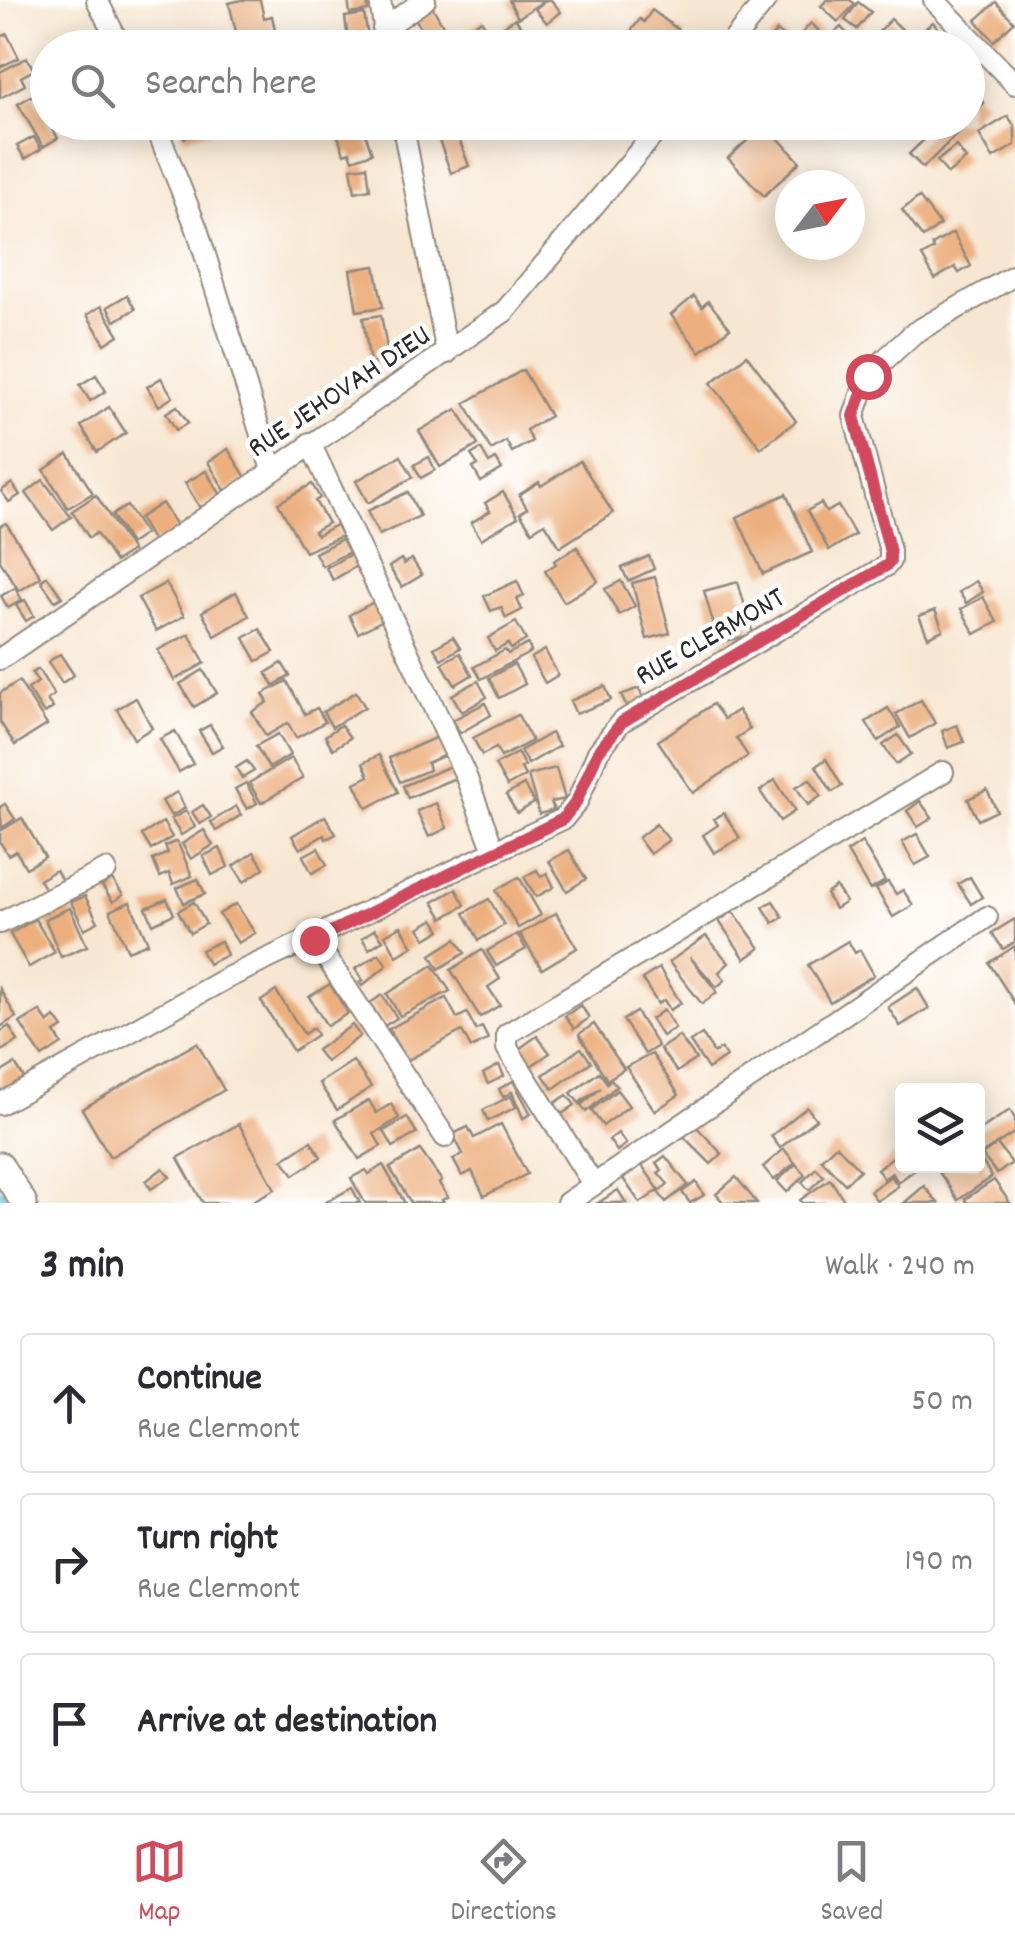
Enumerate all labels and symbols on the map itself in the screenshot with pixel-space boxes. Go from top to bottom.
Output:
north arrow [775,170,865,260]
street label: RUE JEHOVAH DIEU [240,316,441,471]
route start [846,354,892,400]
street label: RUE CLERMONT [628,579,794,699]
route end [292,918,338,964]

